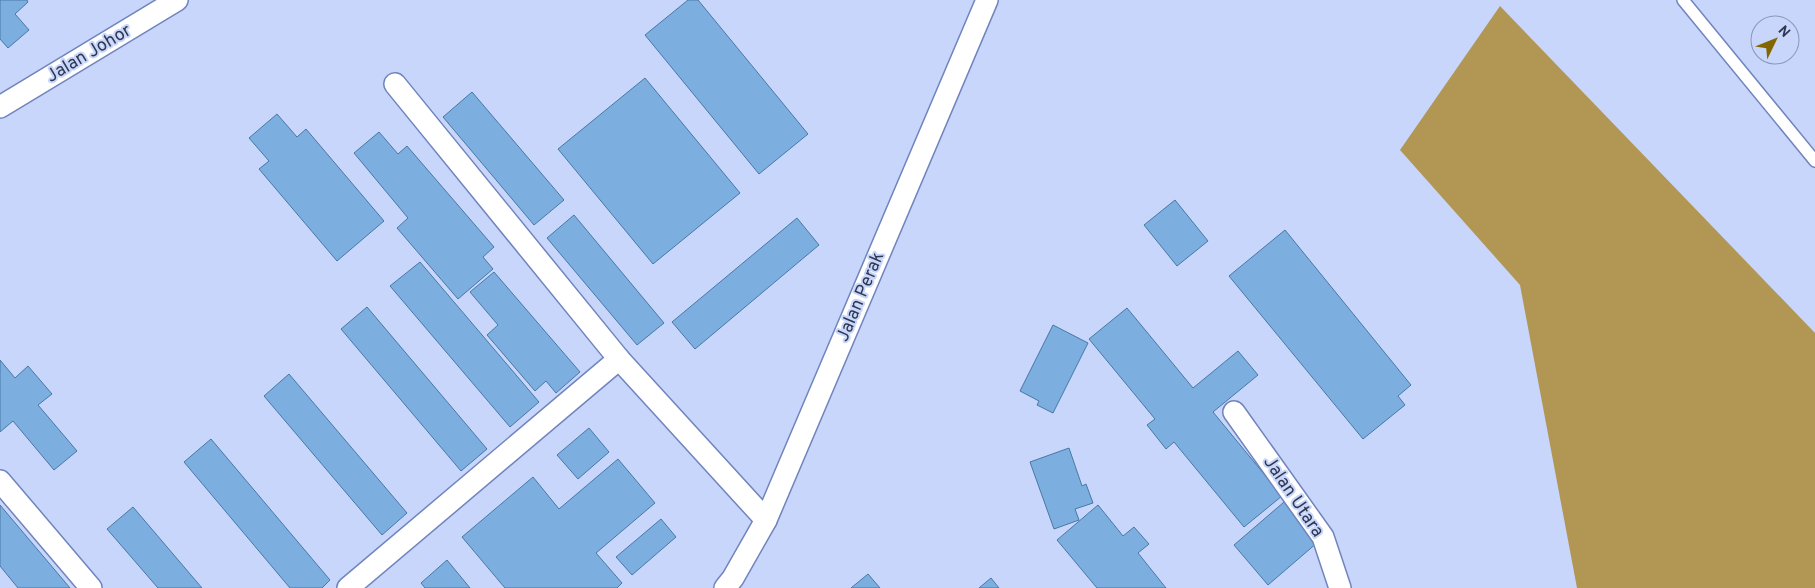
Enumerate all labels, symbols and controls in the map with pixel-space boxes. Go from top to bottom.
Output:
north arrow [1750,15,1800,65]
street label: Jalan Johor [42,20,136,88]
text: N [1774,23,1793,42]
street label: Jalan Perak [832,249,890,345]
street label: Jalan Utara [1257,452,1329,542]

